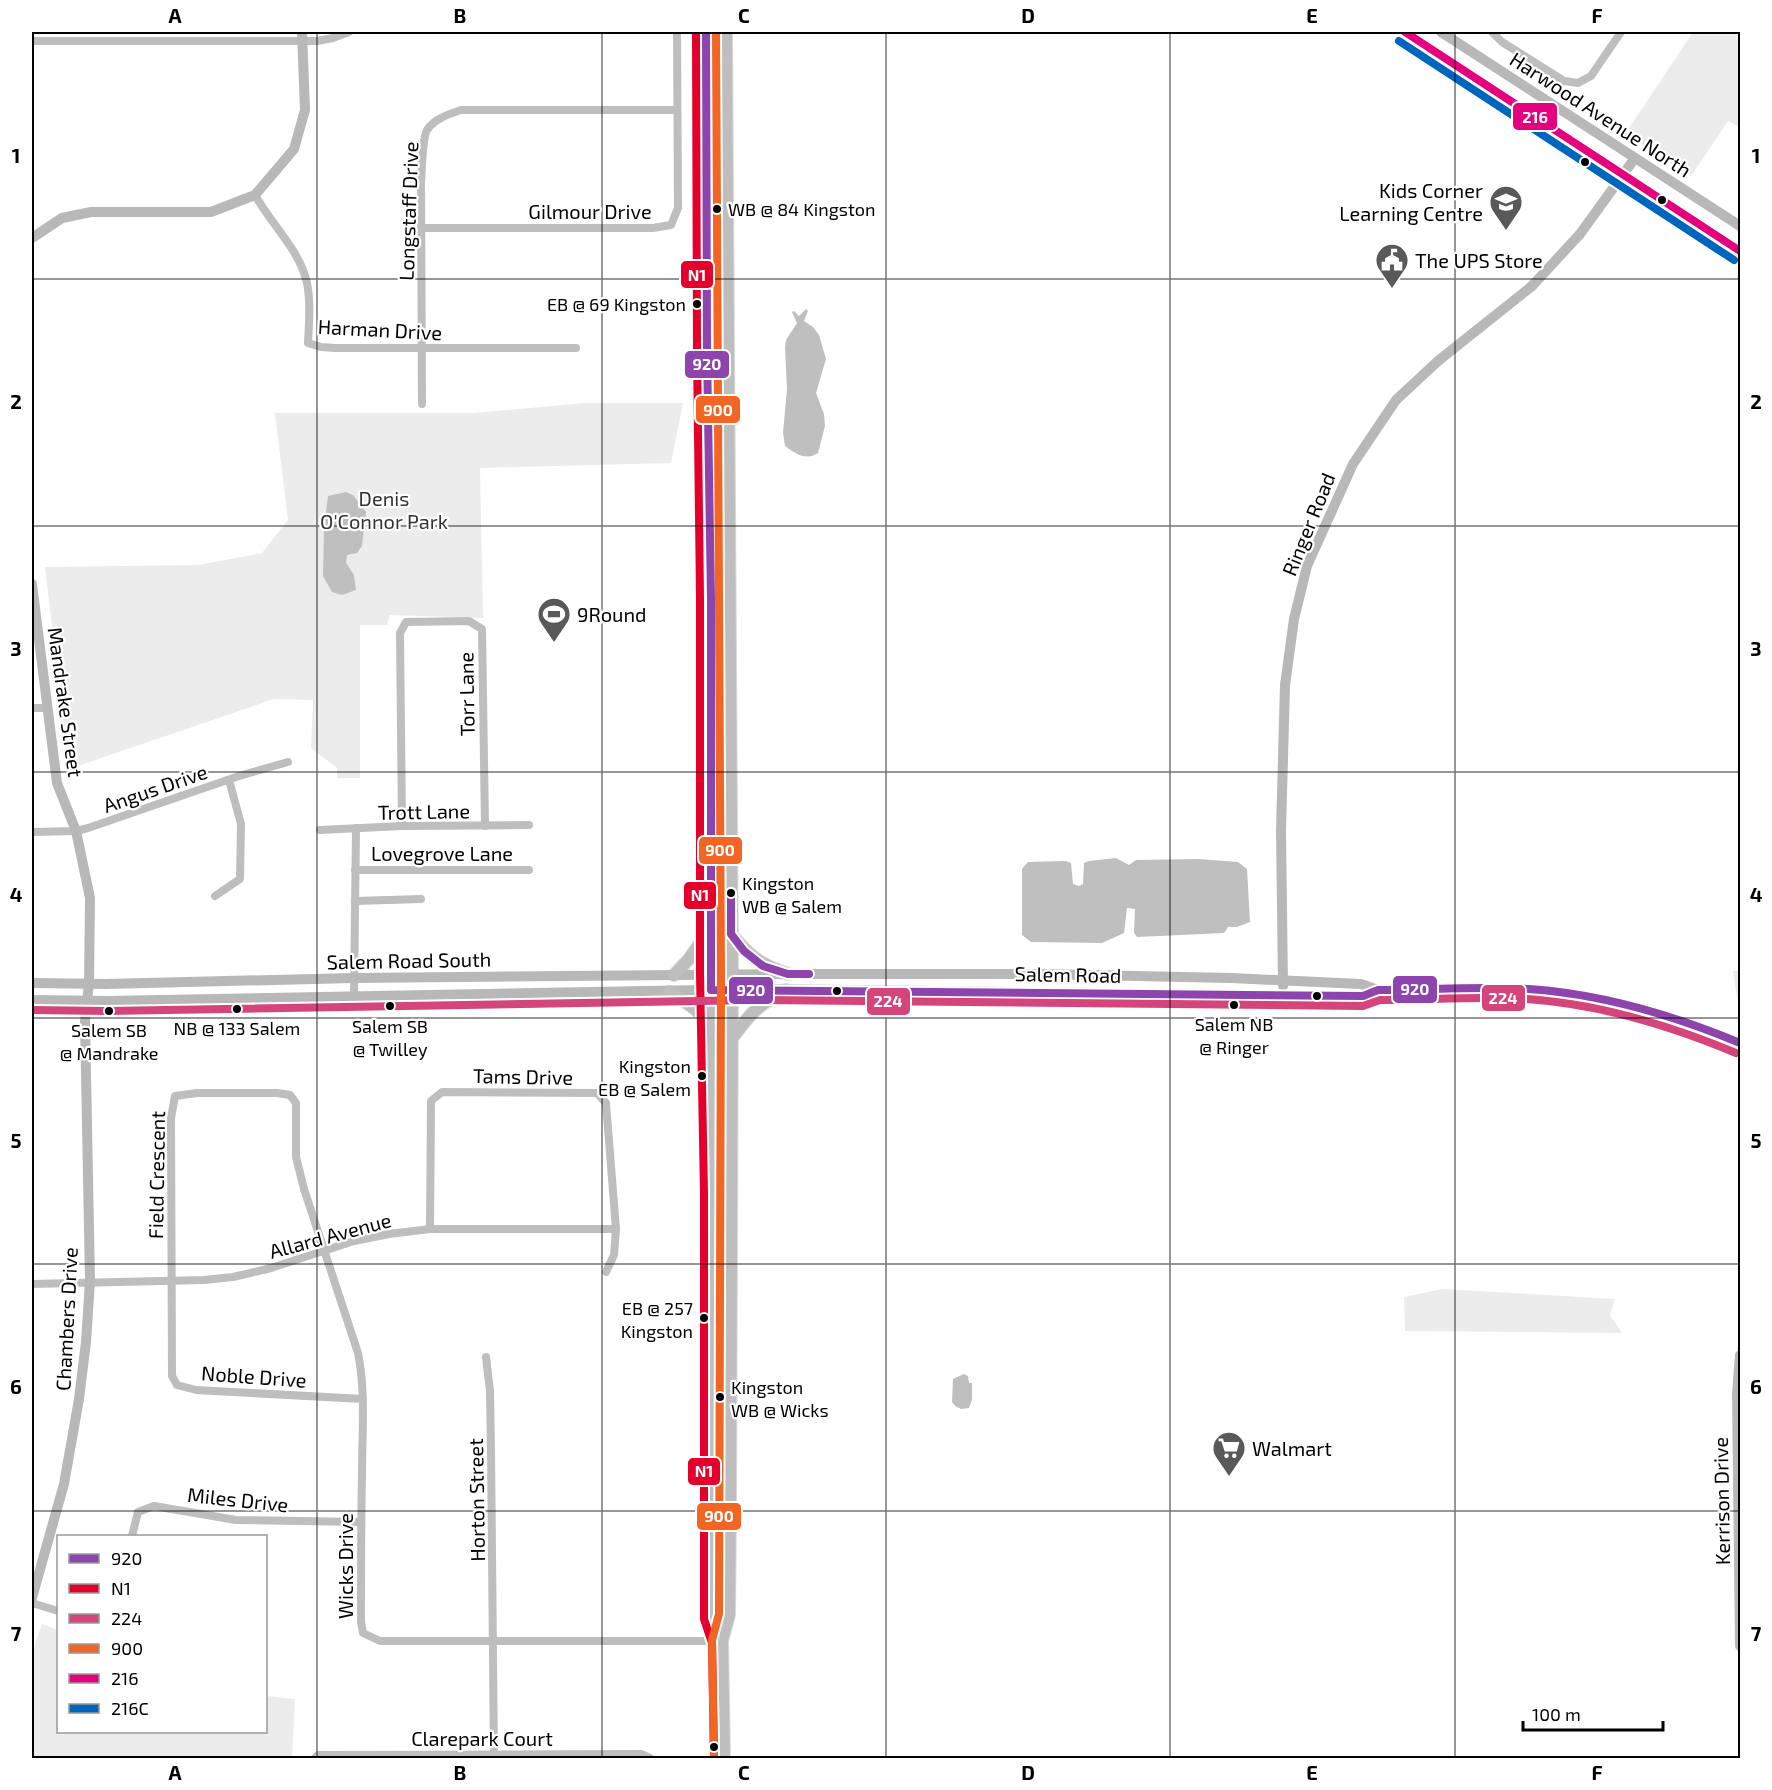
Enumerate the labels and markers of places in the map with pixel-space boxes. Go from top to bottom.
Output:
unlabelled marker [1579,156,1591,168]
place label: Kids Corner Learning Centre [1339,178,1483,225]
school or university icon: Kids Corner Learning Centre [1488,184,1524,231]
unlabelled marker [1656,194,1668,206]
place label: WB @ 84 Kingston [728,198,875,220]
marker: WB @ 84 Kingston [711,203,723,215]
public building icon: The UPS Store [1374,242,1410,289]
place label: The UPS Store [1415,248,1543,272]
place label: EB @ 69 Kingston [547,293,686,315]
marker: EB @ 69 Kingston [691,298,703,310]
sports icon: 9Round [536,596,572,643]
place label: 9Round [577,602,647,626]
place label: Kingston WB @ Salem [742,872,842,917]
marker: Kingston WB @ Salem [725,887,737,899]
unlabelled marker [831,985,843,997]
unlabelled marker [1311,990,1323,1002]
marker: Salem NB @ Ringer [1228,999,1240,1011]
marker: Salem SB @ Twilley [384,1000,396,1012]
marker: NB @ 133 Salem [231,1003,243,1015]
marker: Salem SB @ Mandrake [103,1005,115,1017]
place label: Salem NB @ Ringer [1195,1013,1273,1058]
place label: Salem SB @ Twilley [352,1015,428,1060]
place label: NB @ 133 Salem [174,1017,300,1039]
place label: Salem SB @ Mandrake [59,1019,159,1064]
place label: Kingston EB @ Salem [598,1055,691,1100]
marker: Kingston EB @ Salem [696,1070,708,1082]
place label: EB @ 257 Kingston [621,1297,693,1342]
marker: EB @ 257 Kingston [698,1312,710,1324]
place label: Kingston WB @ Wicks [731,1376,829,1421]
marker: Kingston WB @ Wicks [714,1391,726,1403]
supermarket icon: Walmart [1211,1430,1247,1477]
place label: Walmart [1252,1436,1332,1460]
unlabelled marker [708,1741,720,1753]

